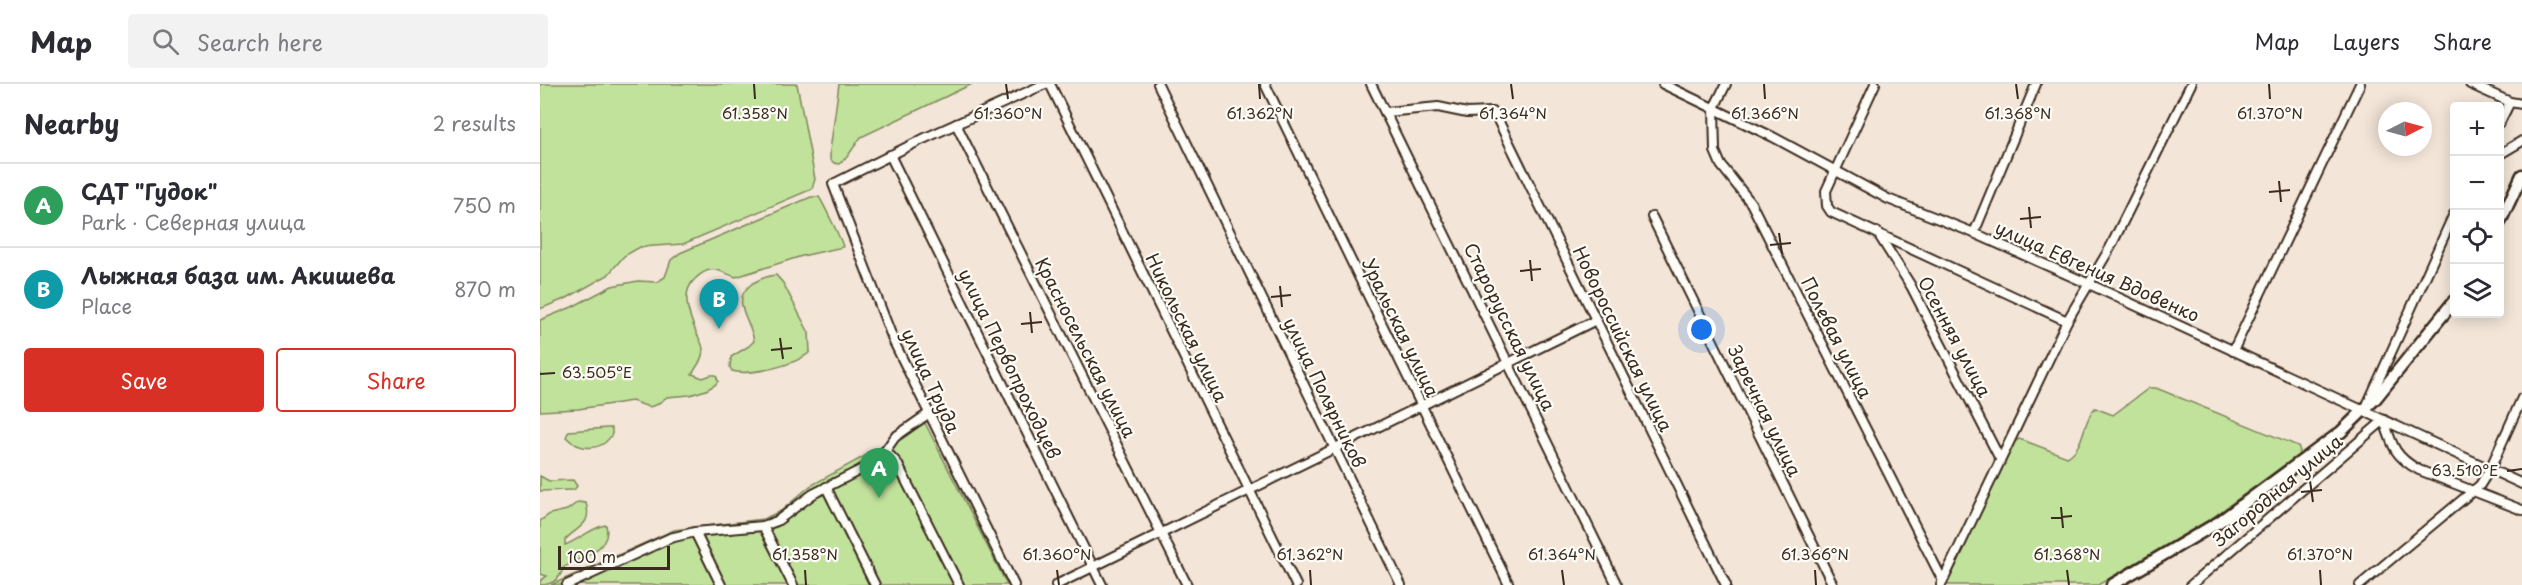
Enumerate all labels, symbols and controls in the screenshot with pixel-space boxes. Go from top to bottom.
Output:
search box [128,14,548,68]
text: Map [30,20,92,63]
icon: search [149,25,182,58]
text: Search here [197,25,323,58]
text: Map [2255,25,2299,57]
text: Layers [2332,25,2400,57]
text: Share [2433,25,2492,57]
text: 61.358°N [722,101,788,124]
text: 61.360°N [974,101,1042,124]
text: 61.362°N [1226,101,1294,124]
text: 61.364°N [1479,101,1547,124]
text: 61.366°N [1731,101,1799,124]
text: 61.368°N [1984,101,2052,124]
text: 61.370°N [2237,101,2303,124]
north arrow [2378,102,2432,156]
map controls [2450,102,2504,318]
button: + [2450,102,2504,156]
text: Nearby [24,104,119,143]
text: 2 results [433,108,516,138]
button: − [2450,156,2504,210]
text: СДТ "Гудок" [81,174,218,207]
text: A [36,190,51,220]
text: 750 m [453,190,516,220]
text: Park · Северная улица [81,207,305,237]
button: locate [2450,210,2504,264]
street label: улица Евгения Вдовенко [1991,213,2204,328]
street label: Старорусская улица [1458,238,1563,416]
street label: Новороссийская улица [1567,241,1680,436]
street label: Никольская улица [1140,248,1235,407]
street label: Красносельская улица [1029,253,1144,443]
street label: Уральская улица [1356,253,1447,402]
text: Лыжная база им. Акишева [81,258,395,291]
street label: улица Первопроходцев [952,264,1068,463]
button: layers [2450,264,2504,318]
street label: Осенняя улица [1912,271,1999,402]
street label: Полевая улица [1795,272,1880,403]
text: B [37,274,50,304]
text: 870 m [454,274,516,304]
pin: B [700,280,738,329]
text: Place [81,291,132,321]
street label: улица Полярников [1277,313,1373,472]
your location [1687,315,1716,344]
street label: улица Труда [895,324,968,438]
street label: Заречная улица [1722,340,1809,481]
button: Save [24,348,264,412]
button: Share [276,348,516,412]
text: 63.505°E [562,360,632,383]
street label: Загородная улица [2206,427,2348,552]
pin: A [860,448,898,498]
text: 63.510°E [2432,458,2498,481]
text: 61.358°N [772,542,838,565]
text: 61.360°N [1023,542,1091,565]
text: 61.362°N [1276,542,1344,565]
text: 61.364°N [1528,542,1596,565]
text: 61.366°N [1781,542,1849,565]
text: 61.368°N [2033,542,2101,565]
text: 61.370°N [2287,542,2353,565]
scale bar [558,543,670,570]
text: 100 m [567,544,616,568]

